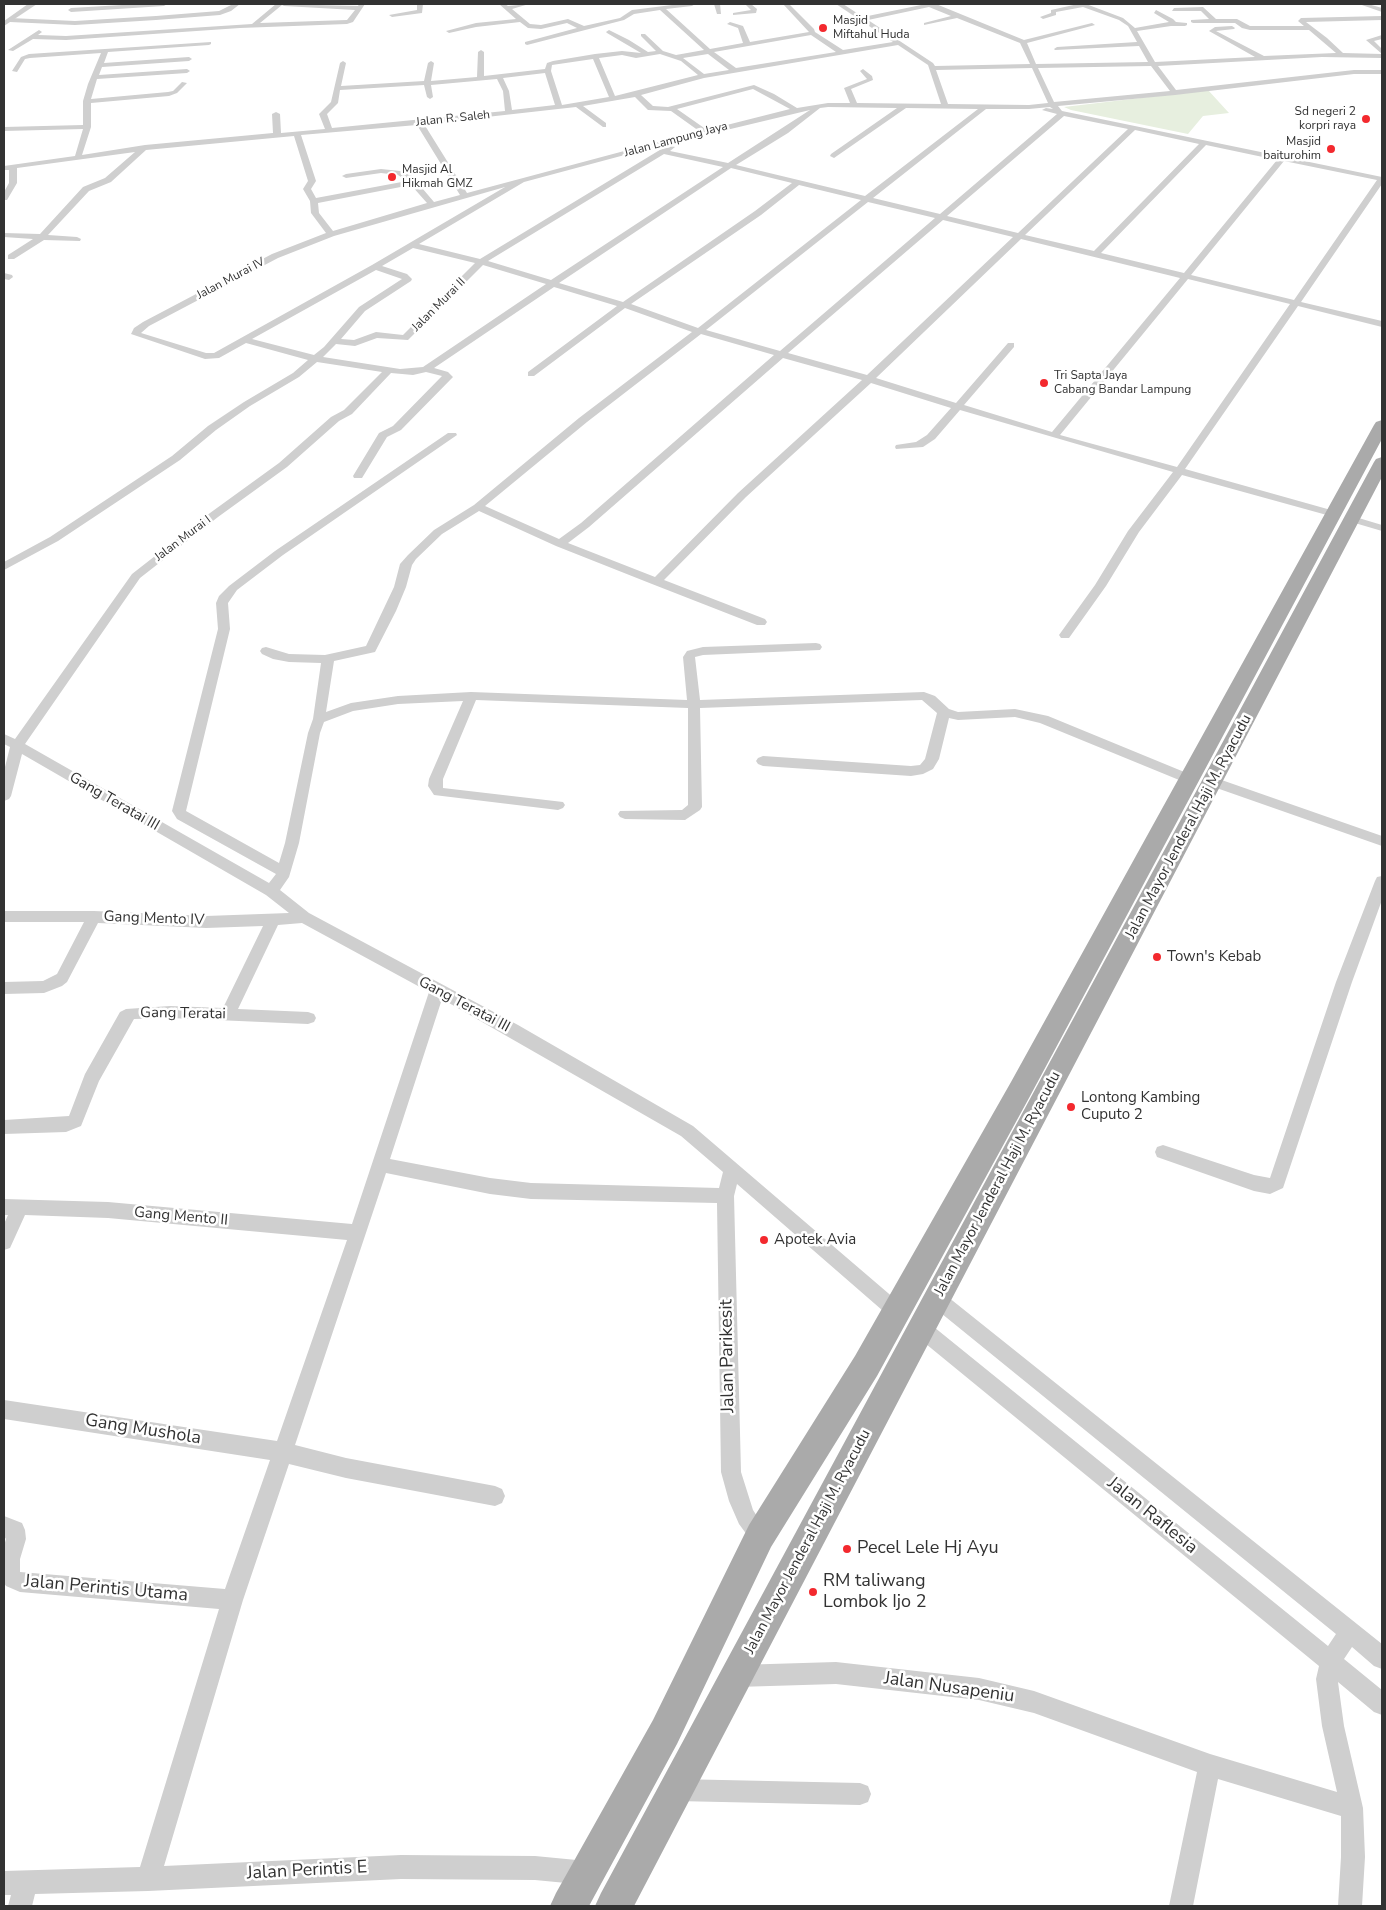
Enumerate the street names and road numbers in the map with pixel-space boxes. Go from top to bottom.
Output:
street label: Jalan R. Saleh [415,108,491,130]
street label: Jalan Lampung Jaya [623,119,729,161]
street label: Jalan Murai IV [195,255,267,303]
street label: Jalan Murai II [409,275,469,335]
street label: Jalan Murai I [152,513,214,565]
street label: Jalan Mayor Jenderal Haji M. Ryacudu [1122,712,1256,942]
street label: Gang Teratai III [66,769,162,835]
street label: Gang Mento IV [103,908,205,930]
street label: Gang Teratai III [415,973,513,1037]
street label: Gang Teratai [140,1004,226,1024]
street label: Jalan Mayor Jenderal Haji M. Ryacudu [931,1069,1065,1299]
street label: Gang Mento II [133,1204,229,1230]
street label: Jalan Parikesit [716,1299,740,1413]
street label: Gang Mushola [83,1410,203,1450]
street label: Jalan Mayor Jenderal Haji M. Ryacudu [741,1427,875,1657]
street label: Jalan Raflesia [1103,1473,1201,1559]
street label: Jalan Perintis Utama [23,1571,189,1607]
street label: Jalan Nusapeniu [882,1668,1016,1708]
street label: Jalan Perintis E [246,1857,368,1885]

